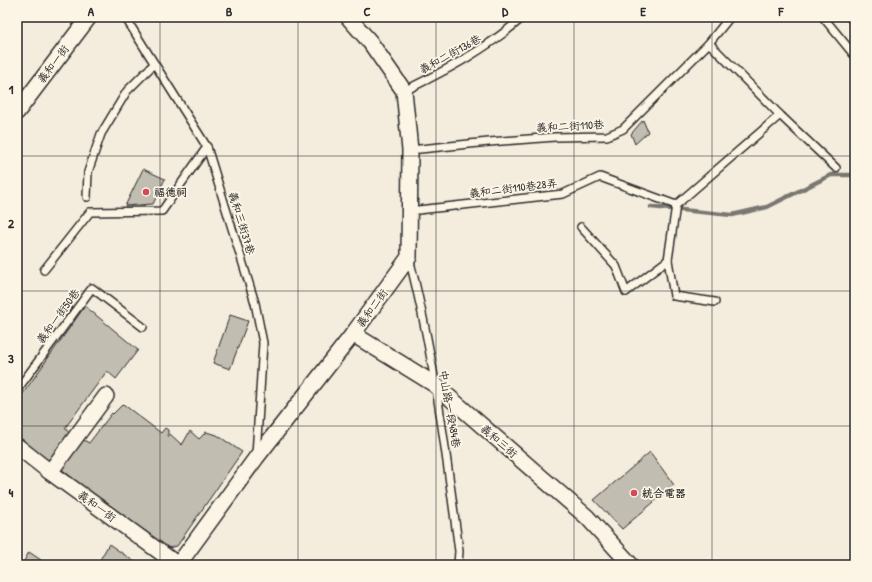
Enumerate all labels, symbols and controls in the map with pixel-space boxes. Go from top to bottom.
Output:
text: A [88,2,95,20]
text: B [226,2,233,20]
text: C [363,2,371,20]
text: D [502,2,509,20]
text: E [640,2,646,20]
text: F [778,2,785,20]
street label: 義和二街136巷 [417,31,483,77]
street label: 義和一街 [34,41,72,86]
text: 1 [9,80,14,98]
street label: 義和二街110巷 [536,117,604,135]
street label: 義和二街110巷28弄 [468,176,558,200]
place label: 福德祠 [154,185,187,199]
marker: 福德祠 [141,187,151,197]
street label: 義和三街37巷 [226,190,258,256]
text: 2 [8,214,15,232]
street label: 義和二街 [353,285,391,330]
street label: 義和一街50巷 [33,286,83,346]
text: 3 [8,349,14,367]
street label: 中山路一段484巷 [436,369,464,449]
street label: 義和三街 [478,421,521,461]
text: 4 [9,483,14,501]
place label: 統合電器 [642,486,686,500]
street label: 義和一街 [75,487,120,525]
marker: 統合電器 [629,488,639,498]

